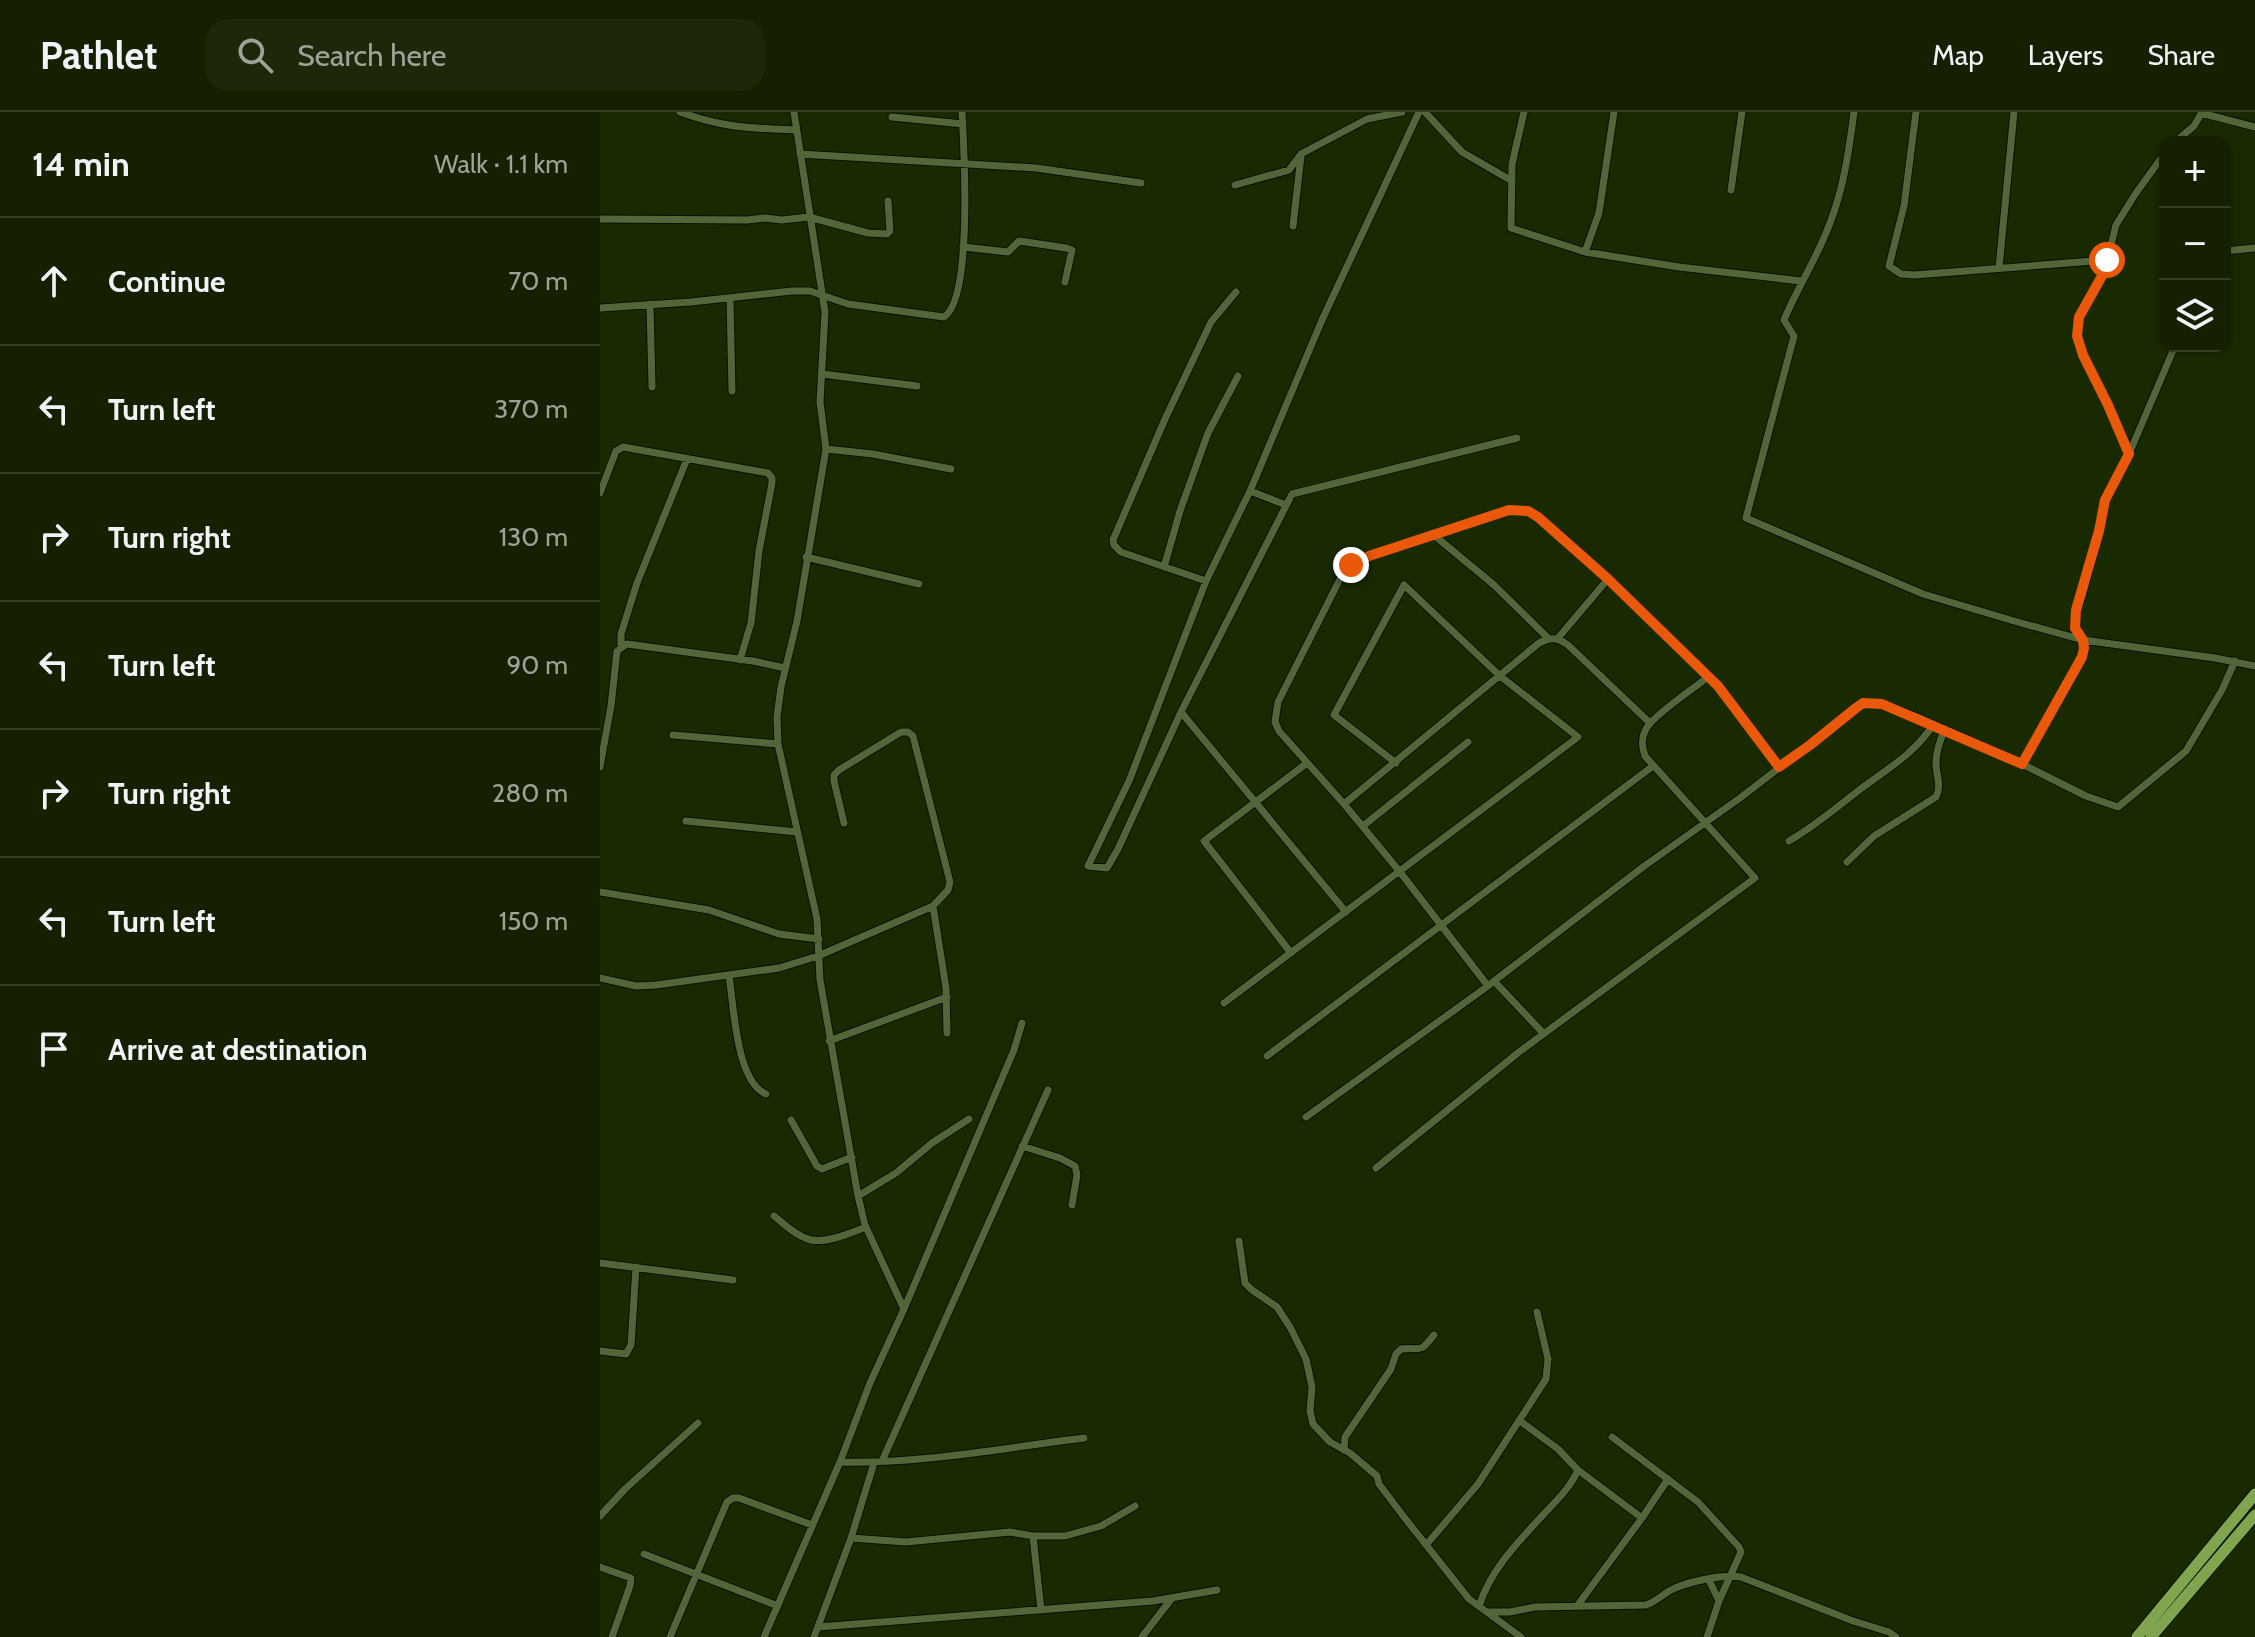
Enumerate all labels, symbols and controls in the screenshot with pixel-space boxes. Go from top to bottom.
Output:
search box [205,19,765,91]
text: Pathlet [40,32,157,79]
icon: search [233,33,277,77]
text: Search here [297,37,446,74]
text: Map [1932,38,1984,72]
text: Layers [2028,38,2103,72]
text: Share [2147,38,2215,72]
map controls [2159,136,2231,352]
button: + [2159,136,2231,208]
text: 14 min [32,143,130,185]
text: Walk · 1.1 km [434,148,568,180]
button: − [2159,208,2231,280]
route start [2089,242,2125,278]
icon: ahead [32,259,76,303]
text: Continue [108,263,225,300]
text: 70 m [508,265,568,297]
button: layers [2159,280,2231,352]
icon: left [32,387,76,431]
text: Turn left [108,391,216,428]
text: 370 m [494,393,568,425]
icon: right [32,515,76,559]
text: Turn right [108,519,231,556]
text: 130 m [499,521,568,553]
route end [1333,547,1369,583]
icon: left [32,643,76,687]
text: Turn left [108,647,216,684]
text: 90 m [506,649,568,681]
icon: right [32,771,76,815]
text: Turn right [108,775,231,812]
text: 280 m [492,777,568,809]
icon: left [32,899,76,943]
text: Turn left [108,903,216,940]
text: 150 m [499,905,568,937]
icon: arrive [32,1027,76,1071]
text: Arrive at destination [108,1031,368,1068]

